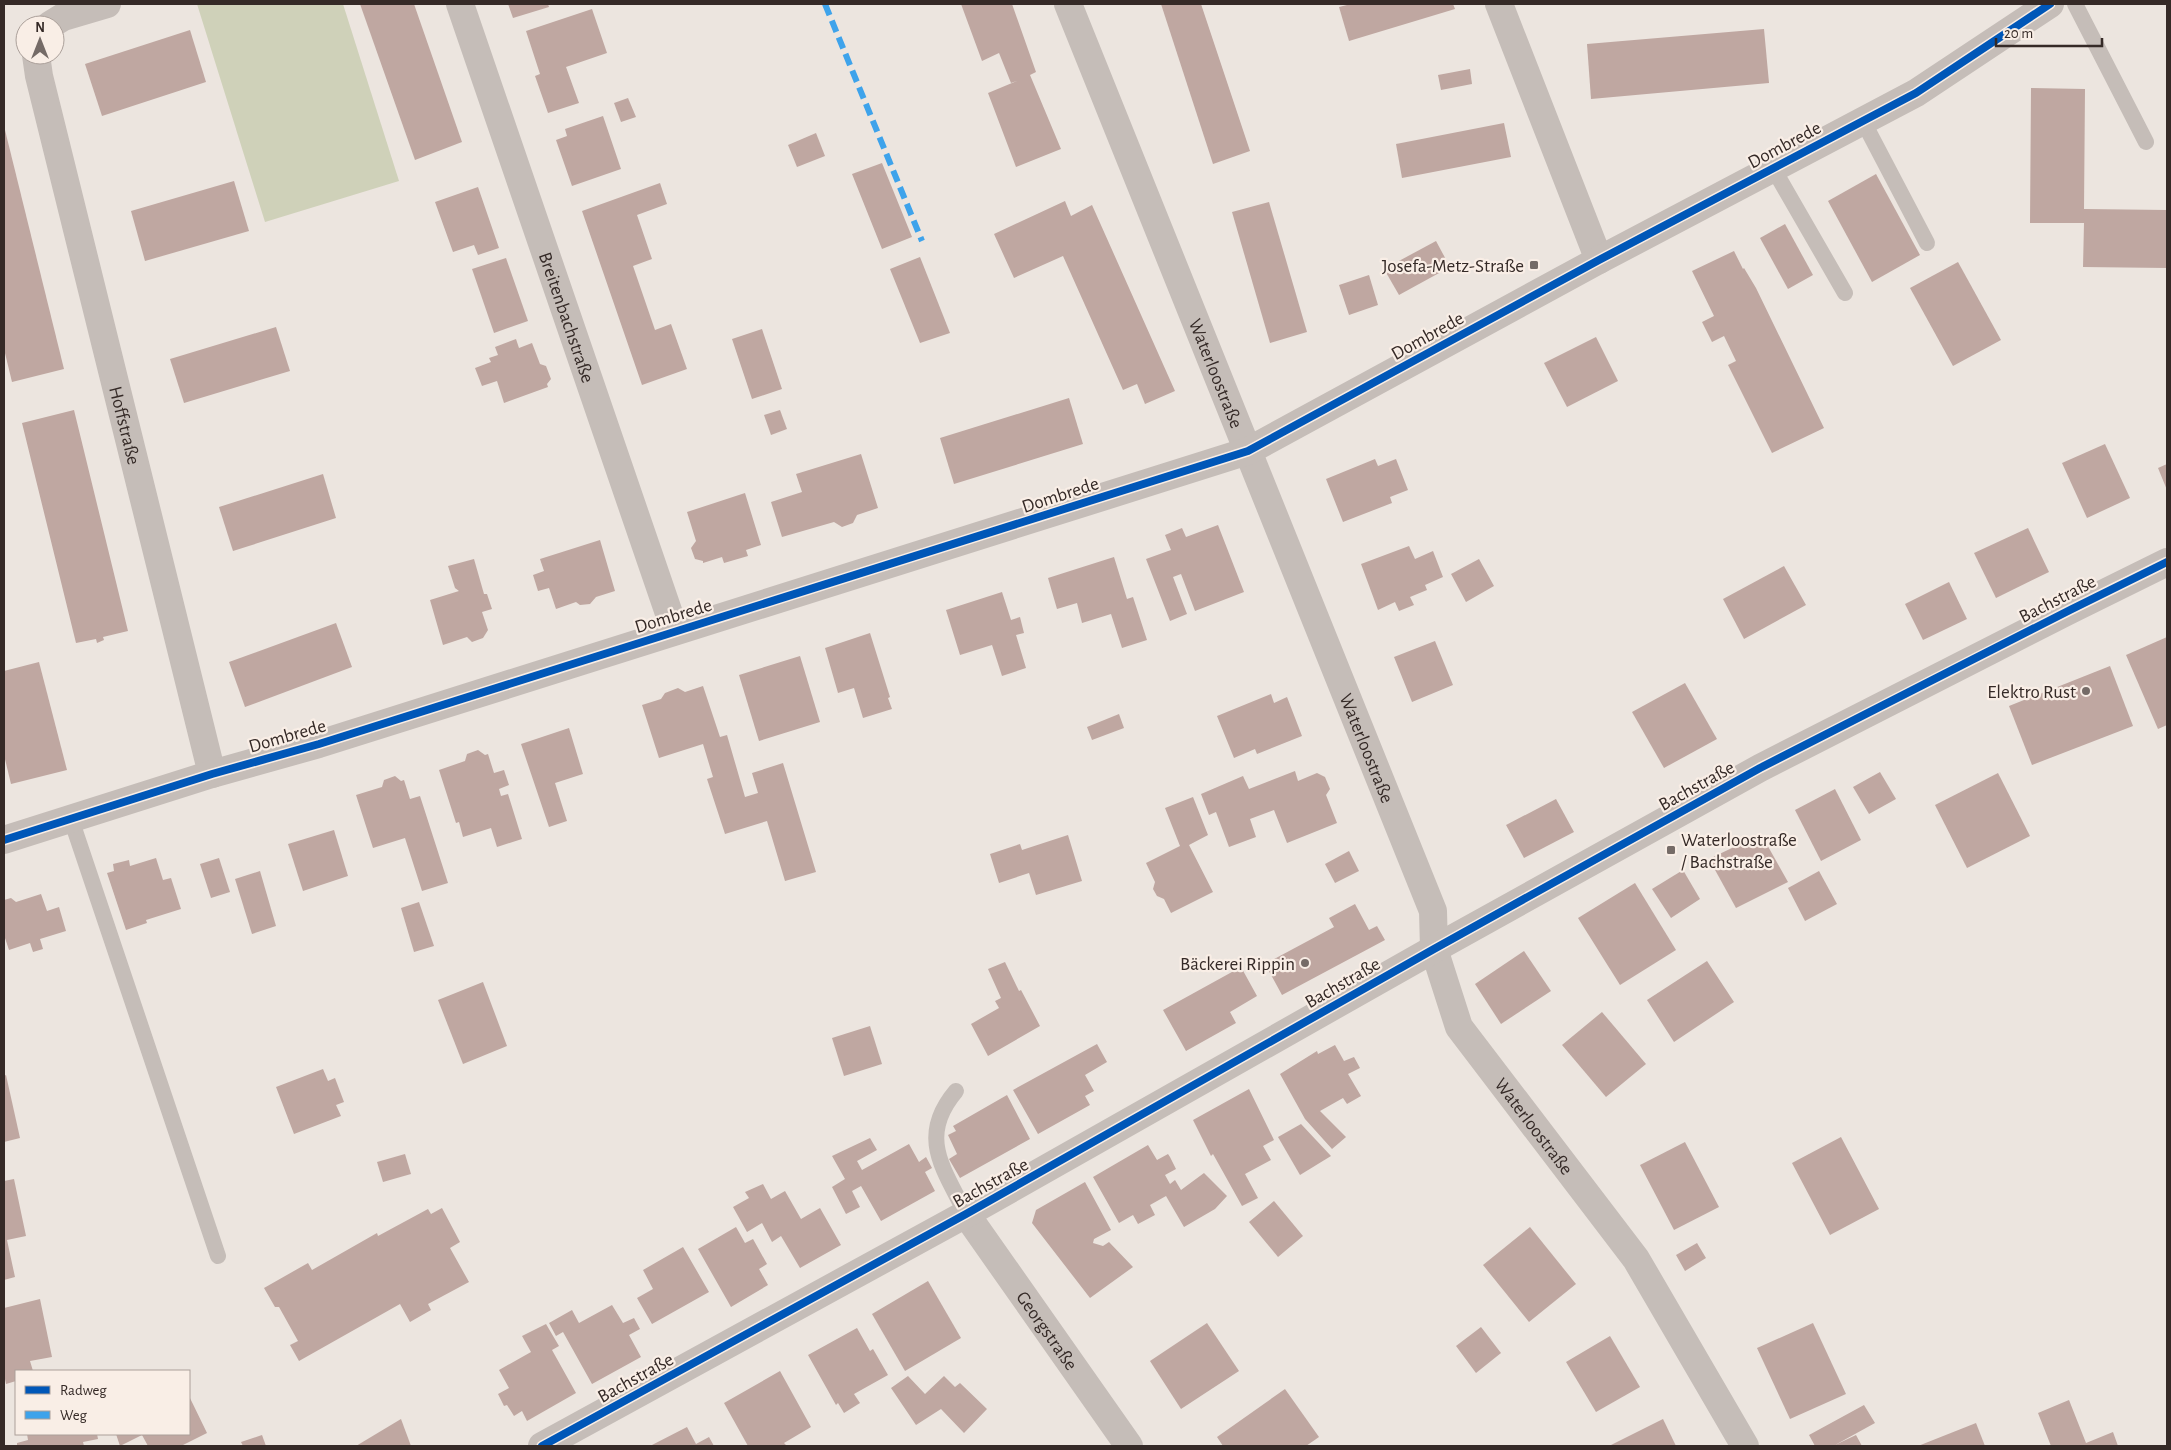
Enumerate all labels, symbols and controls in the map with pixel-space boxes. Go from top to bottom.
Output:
north arrow [15,15,65,65]
scale bar [1996,15,2102,47]
text: N [35,21,45,35]
text: 20 m [2004,26,2033,41]
street label: Dombrede [1745,118,1824,172]
street label: Breitenbachstraße [535,250,597,385]
place label: Josefa-Metz-Straße [1382,257,1524,276]
marker: Josefa-Metz-Straße [1528,259,1540,271]
street label: Dombrede [1388,309,1467,364]
street label: Waterloostraße [1185,316,1246,431]
street label: Hoffstraße [105,384,143,467]
street label: Dombrede [1020,474,1101,517]
street label: Bachstraße [2016,572,2099,627]
street label: Dombrede [633,596,714,637]
place label: Elektro Rust [1987,683,2076,702]
marker: Elektro Rust [2080,685,2092,697]
street label: Waterloostraße [1336,691,1396,806]
street label: Dombrede [247,716,328,757]
street label: Bachstraße [1656,758,1738,815]
place label: Waterloostraße / Bachstraße [1681,831,1797,872]
marker: Waterloostraße / Bachstraße [1665,844,1677,856]
street label: Bachstraße [1302,954,1384,1012]
place label: Bäckerei Rippin [1180,955,1295,974]
marker: Bäckerei Rippin [1299,957,1311,969]
street label: Waterloostraße [1491,1075,1576,1179]
street label: Bachstraße [950,1155,1032,1212]
street label: Georgstraße [1012,1288,1080,1374]
street label: Bachstraße [595,1350,677,1407]
legend [15,1370,190,1435]
text: Radweg [60,1383,107,1398]
text: Weg [60,1408,88,1423]

